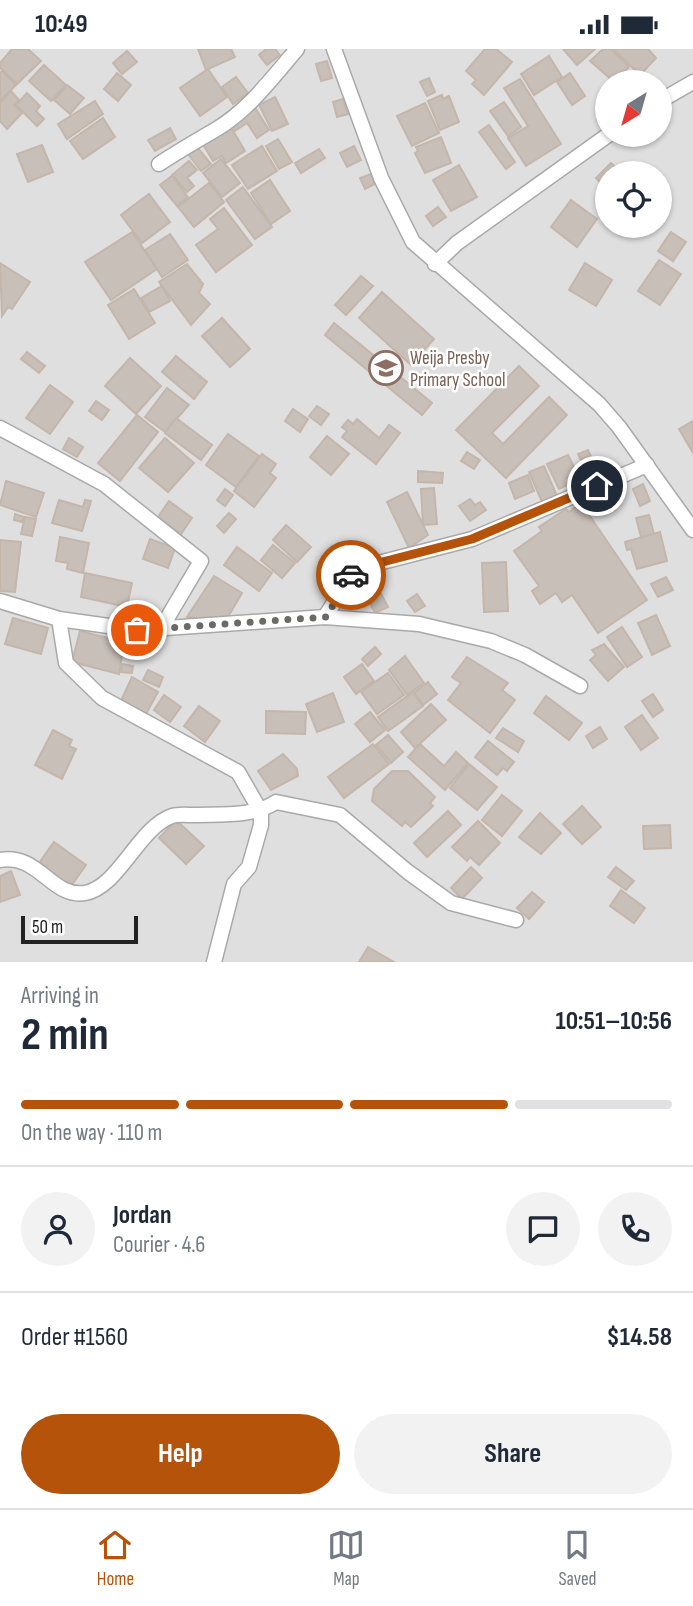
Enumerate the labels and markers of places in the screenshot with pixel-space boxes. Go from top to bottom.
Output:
place label: Weija Presby Primary School [410,347,506,392]
school or university icon: Weija Presby Primary School [367,349,405,387]
pin [567,456,627,516]
pin [107,600,167,660]

